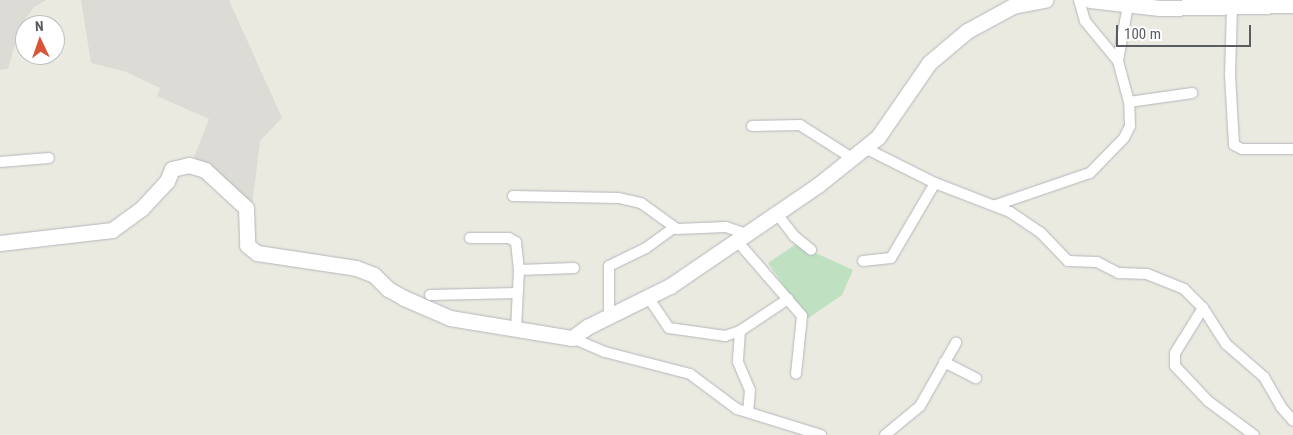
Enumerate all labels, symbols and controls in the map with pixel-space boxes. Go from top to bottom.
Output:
north arrow [15,15,65,65]
scale bar [1118,15,1253,47]
text: N [35,18,44,34]
text: 100 m [1124,25,1161,43]

